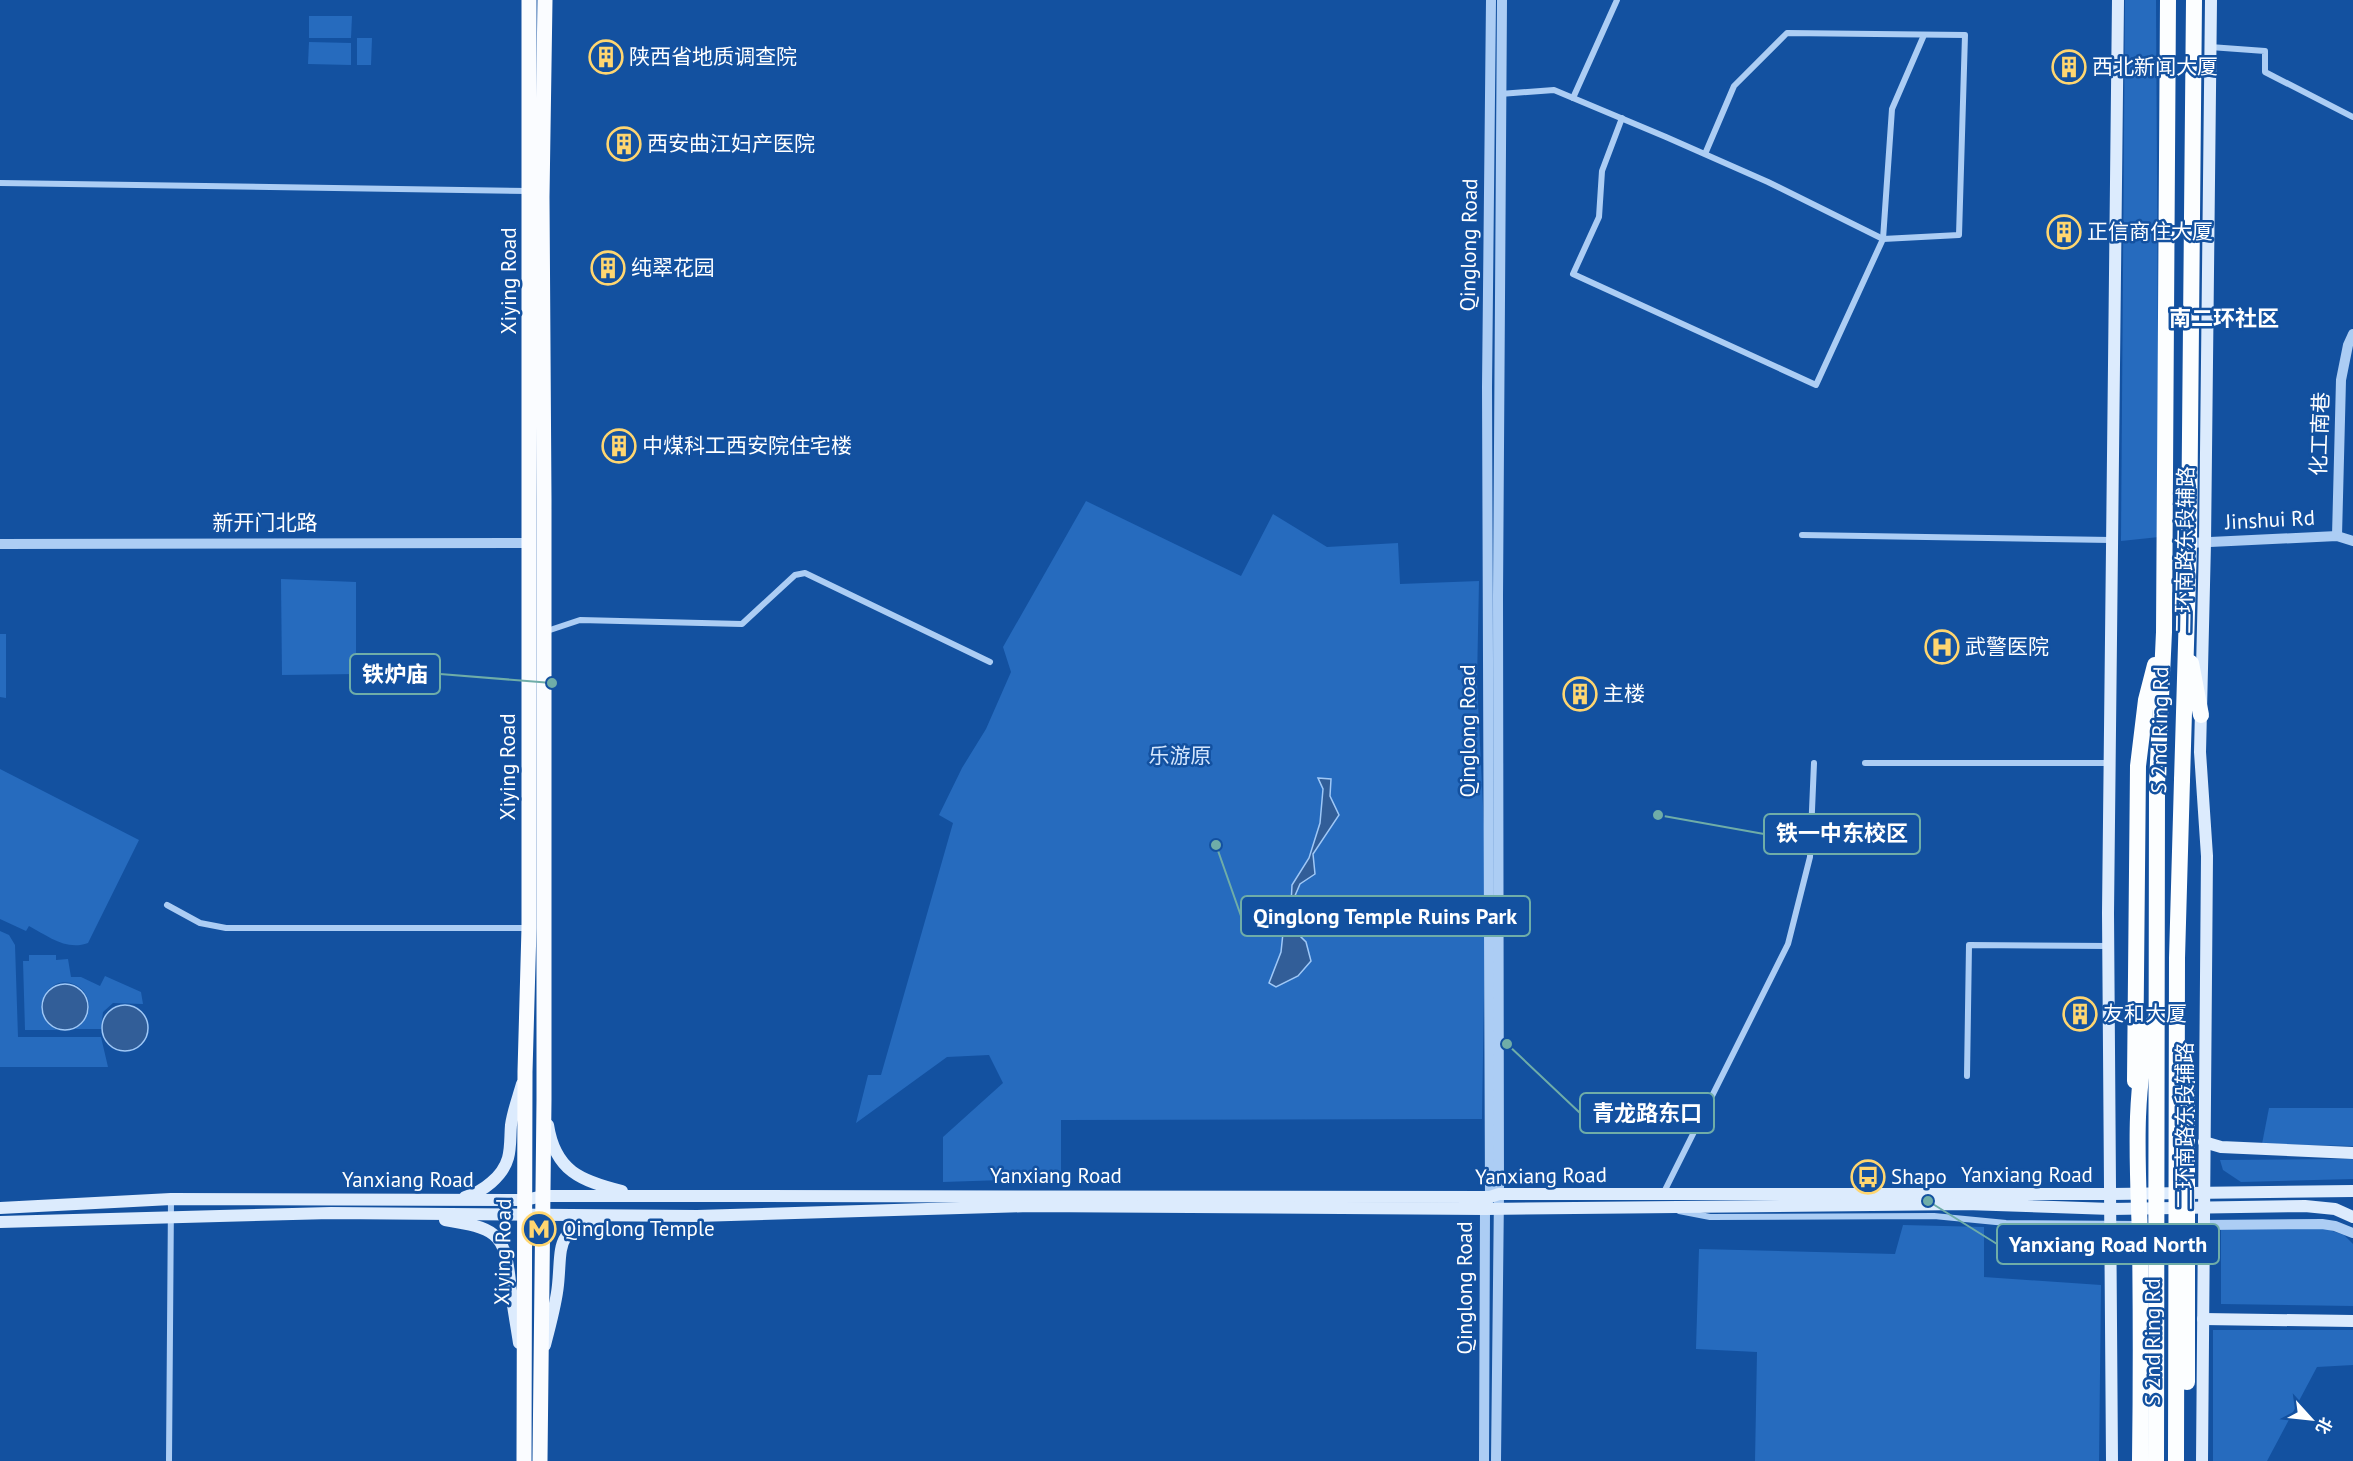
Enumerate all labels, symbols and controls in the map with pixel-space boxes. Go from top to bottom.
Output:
building icon: 陕西省地质调查院 [588,39,624,75]
place label: 陕西省地质调查院 [629,43,797,70]
building icon: 西北新闻大厦 [2051,49,2087,85]
place label: 西北新闻大厦 [2092,53,2218,80]
building icon: 西安曲江妇产医院 [606,126,642,162]
place label: 西安曲江妇产医院 [647,130,815,157]
street label: Qinglong Road [1454,178,1483,312]
building icon: 正信商住大厦 [2046,214,2082,250]
place label: 正信商住大厦 [2087,218,2213,245]
street label: Xiying Road [495,228,522,334]
building icon: 纯翠花园 [590,250,626,286]
place label: 纯翠花园 [631,254,715,281]
district label: 南二环社区 [2169,304,2279,332]
street label: 化工南巷 [2305,392,2334,476]
building icon: 中煤科工西安院住宅楼 [601,428,637,464]
place label: 中煤科工西安院住宅楼 [642,432,852,459]
street label: 二环南路东段辅路 [2170,466,2199,634]
street label: Jinshui Rd [2223,504,2316,535]
street label: 新开门北路 [213,509,318,536]
hospital icon: 武警医院 [1924,629,1960,665]
place label: 武警医院 [1965,633,2049,660]
callout: 铁炉庙 [350,654,440,694]
text: 铁炉庙 [362,660,428,688]
street label: Qinglong Road [1454,665,1481,797]
street label: S 2nd Ring Rd [2145,666,2174,794]
building icon: 主楼 [1562,676,1598,712]
place label: 主楼 [1603,680,1645,707]
street label: Xiying Road [494,714,521,820]
park label: 乐游原 [1149,742,1212,769]
callout: 铁一中东校区 [1764,814,1920,854]
text: 铁一中东校区 [1776,819,1908,847]
callout: Qinglong Temple Ruins Park [1241,896,1530,936]
text: Qinglong Temple Ruins Park [1253,902,1517,930]
building icon: 友和大厦 [2062,996,2098,1032]
place label: 友和大厦 [2103,1000,2187,1027]
street label: 二环南路东段辅路 [2171,1042,2198,1210]
callout: 青龙路东口 [1580,1093,1714,1133]
text: 青龙路东口 [1592,1099,1702,1127]
bus stop icon: Shapo [1850,1159,1886,1195]
street label: Yanxiang Road [1475,1161,1607,1190]
street label: Yanxiang Road [1961,1161,2093,1188]
street label: Yanxiang Road [990,1162,1122,1189]
place label: Shapo [1891,1163,1947,1190]
street label: Yanxiang Road [342,1166,474,1193]
street label: Xiying Road [488,1198,517,1306]
metro station icon: Qinglong Temple [521,1211,557,1247]
place label: Qinglong Temple [562,1215,715,1242]
street label: Qinglong Road [1451,1222,1478,1354]
callout: Yanxiang Road North [1997,1224,2219,1264]
text: Yanxiang Road North [2008,1230,2207,1258]
street label: S 2nd Ring Rd [2139,1279,2166,1405]
north arrow [2281,1389,2341,1449]
text: 北 [2312,1414,2337,1437]

